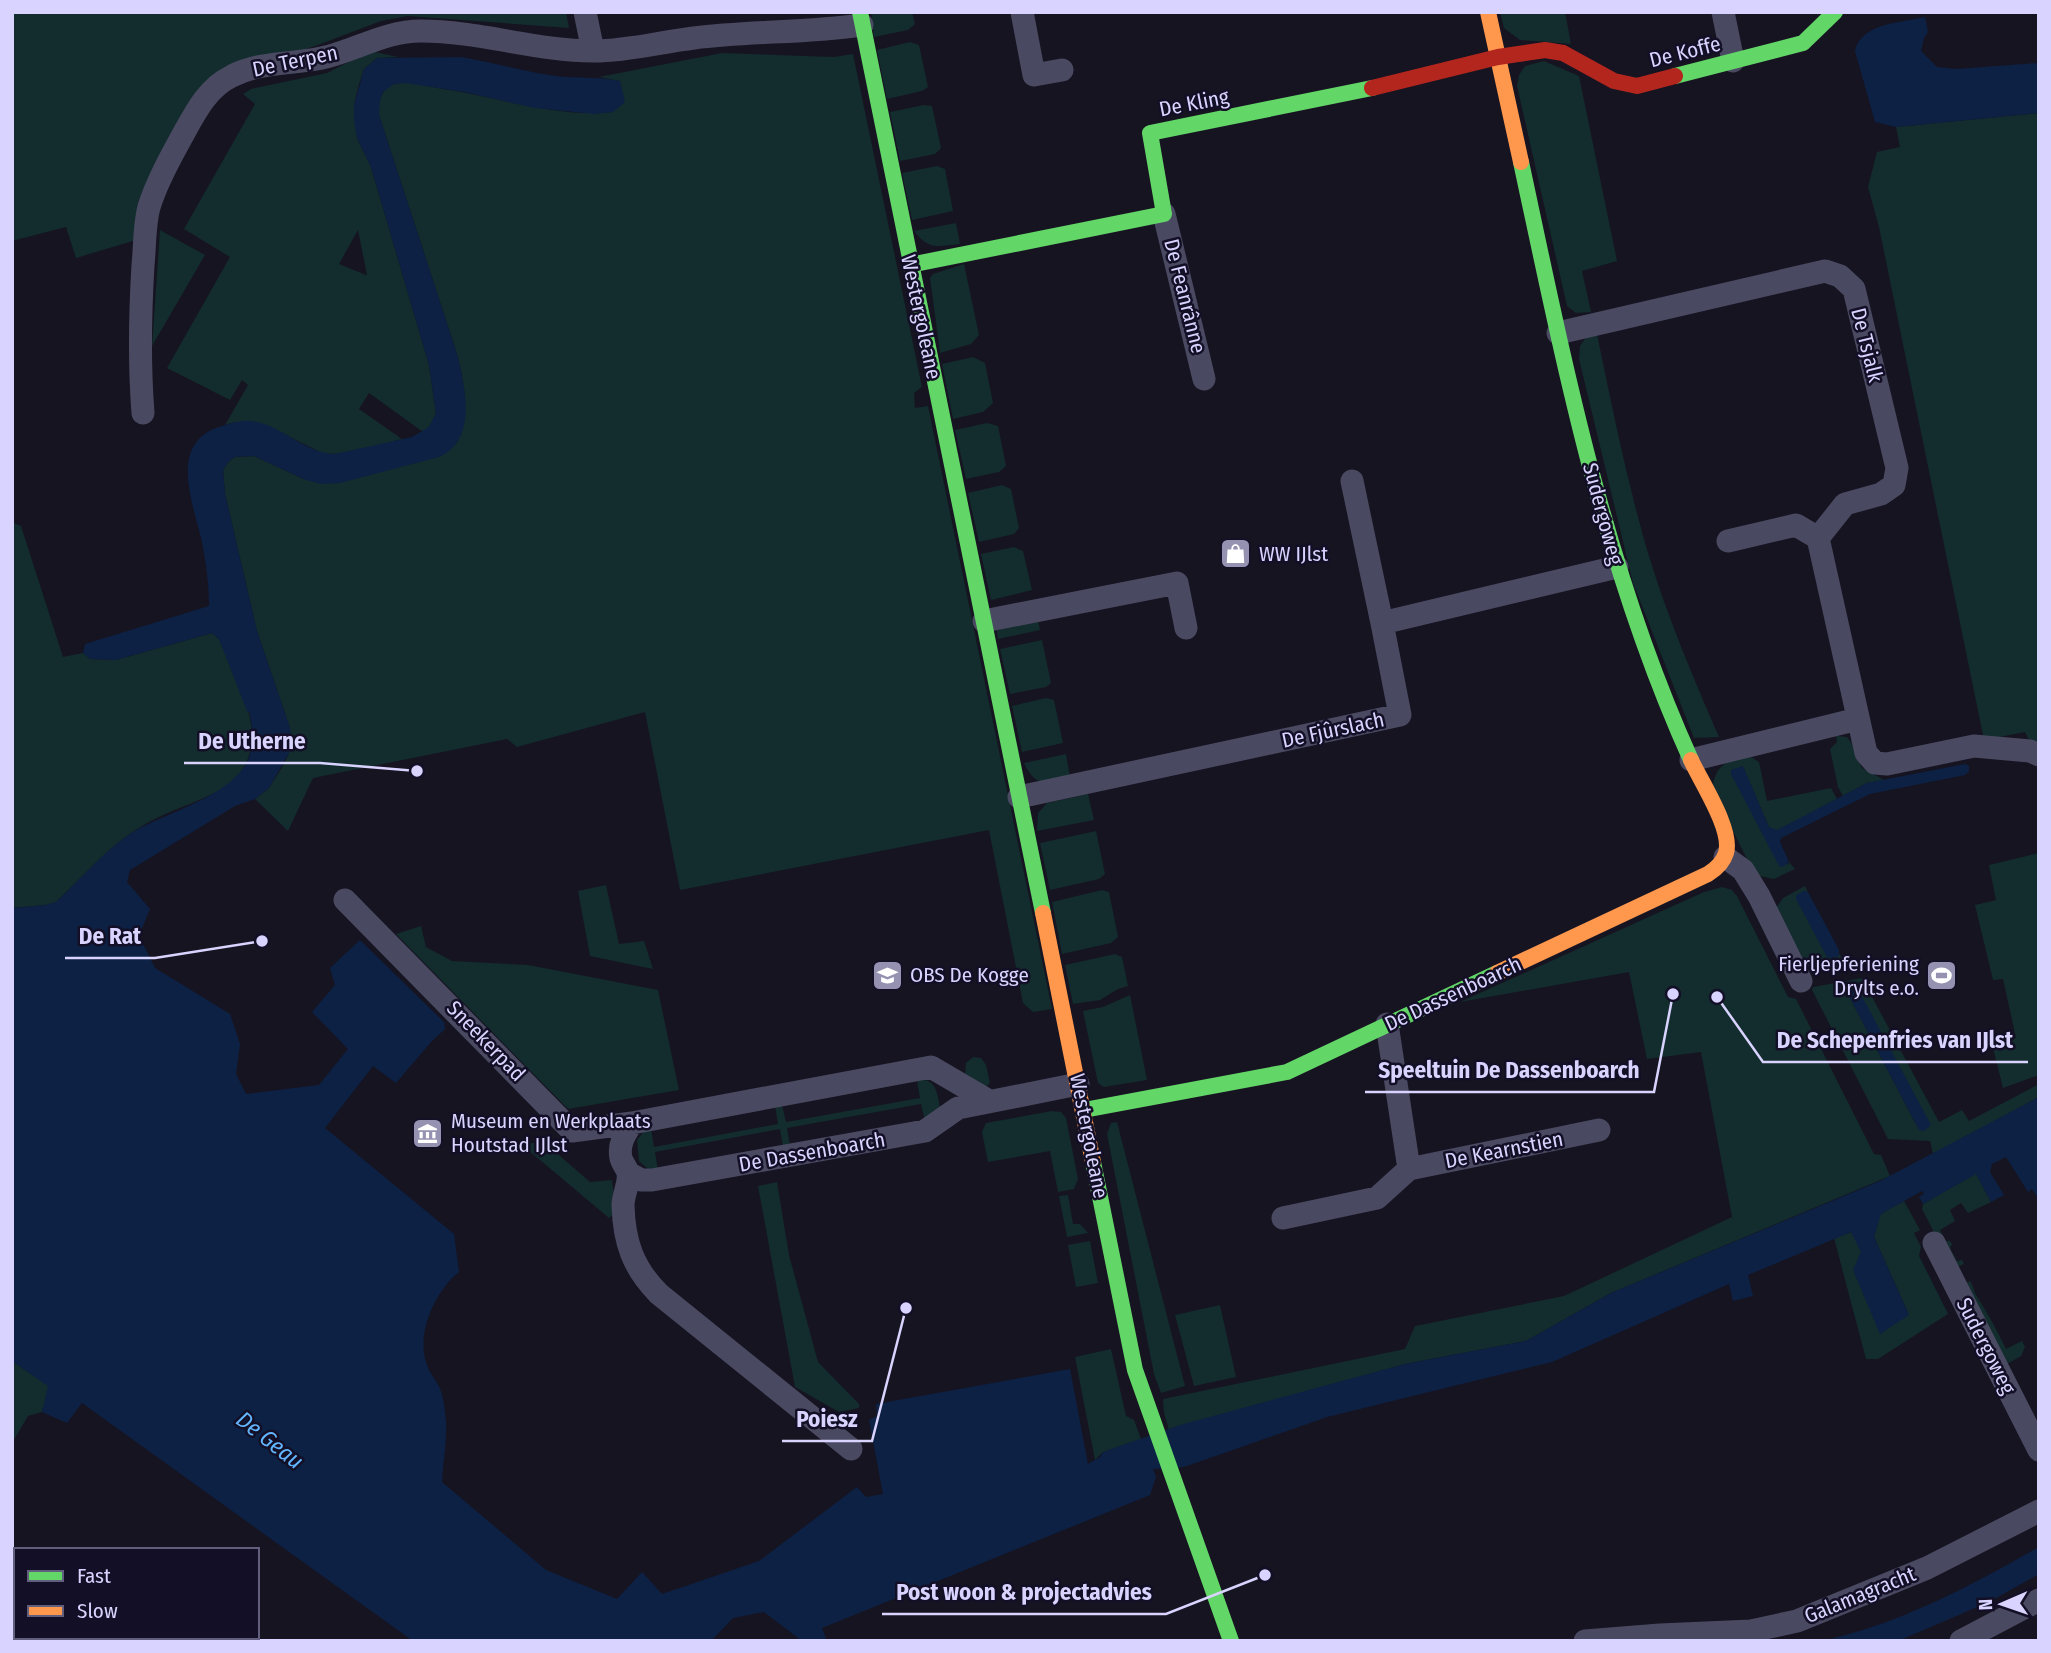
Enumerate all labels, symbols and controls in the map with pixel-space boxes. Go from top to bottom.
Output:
street label: De Koffe [1647,31,1723,73]
street label: De Terpen [250,39,340,83]
street label: De Kling [1157,83,1231,122]
street label: De Feanrânne [1158,236,1212,356]
street label: Westergoleane [895,252,947,382]
street label: De Tsjalk [1845,305,1889,385]
street label: Sudergoweg [1577,460,1629,568]
shop icon: WW IJlst [1219,537,1253,571]
place label: WW IJlst [1259,541,1328,567]
street label: De Fjûrslach [1279,706,1387,754]
callout: De Utherne [184,719,320,763]
text: De Utherne [198,727,306,755]
callout: De Rat [65,914,155,958]
text: De Rat [79,922,142,950]
street label: De Dassenboarch [1380,951,1526,1037]
place label: Fierljepferiening Drylts e.o. [1778,951,1919,1001]
school or university icon: OBS De Kogge [870,958,904,992]
sports icon: Fierljepferiening Drylts e.o. [1925,959,1959,993]
place label: OBS De Kogge [910,962,1029,988]
street label: Sneekerpad [441,995,531,1087]
callout: De Schepenfries van IJlst [1763,1018,2028,1062]
text: De Schepenfries van IJlst [1777,1026,2014,1054]
callout: Speeltuin De Dassenboarch [1365,1048,1654,1092]
text: Speeltuin De Dassenboarch [1378,1056,1640,1084]
street label: Westergoleane [1064,1071,1114,1201]
place label: Museum en Werkplaats Houtstad IJlst [451,1108,651,1158]
museum icon: Museum en Werkplaats Houtstad IJlst [411,1116,445,1150]
street label: De Dassenboarch [737,1126,887,1178]
street label: De Kearnstien [1443,1126,1565,1174]
street label: Sudergoweg [1951,1293,2021,1399]
callout: Poiesz [782,1397,872,1441]
water label: De Geau [231,1405,309,1475]
text: Poiesz [796,1405,858,1433]
legend [14,1548,259,1639]
street label: Galamagracht [1800,1561,1920,1629]
text: Fast [77,1563,111,1589]
north arrow [1967,1569,2037,1639]
callout: Post woon & projectadvies [882,1570,1166,1614]
text: Post woon & projectadvies [896,1578,1152,1606]
text: Slow [77,1598,118,1624]
text: N [1974,1598,1997,1611]

